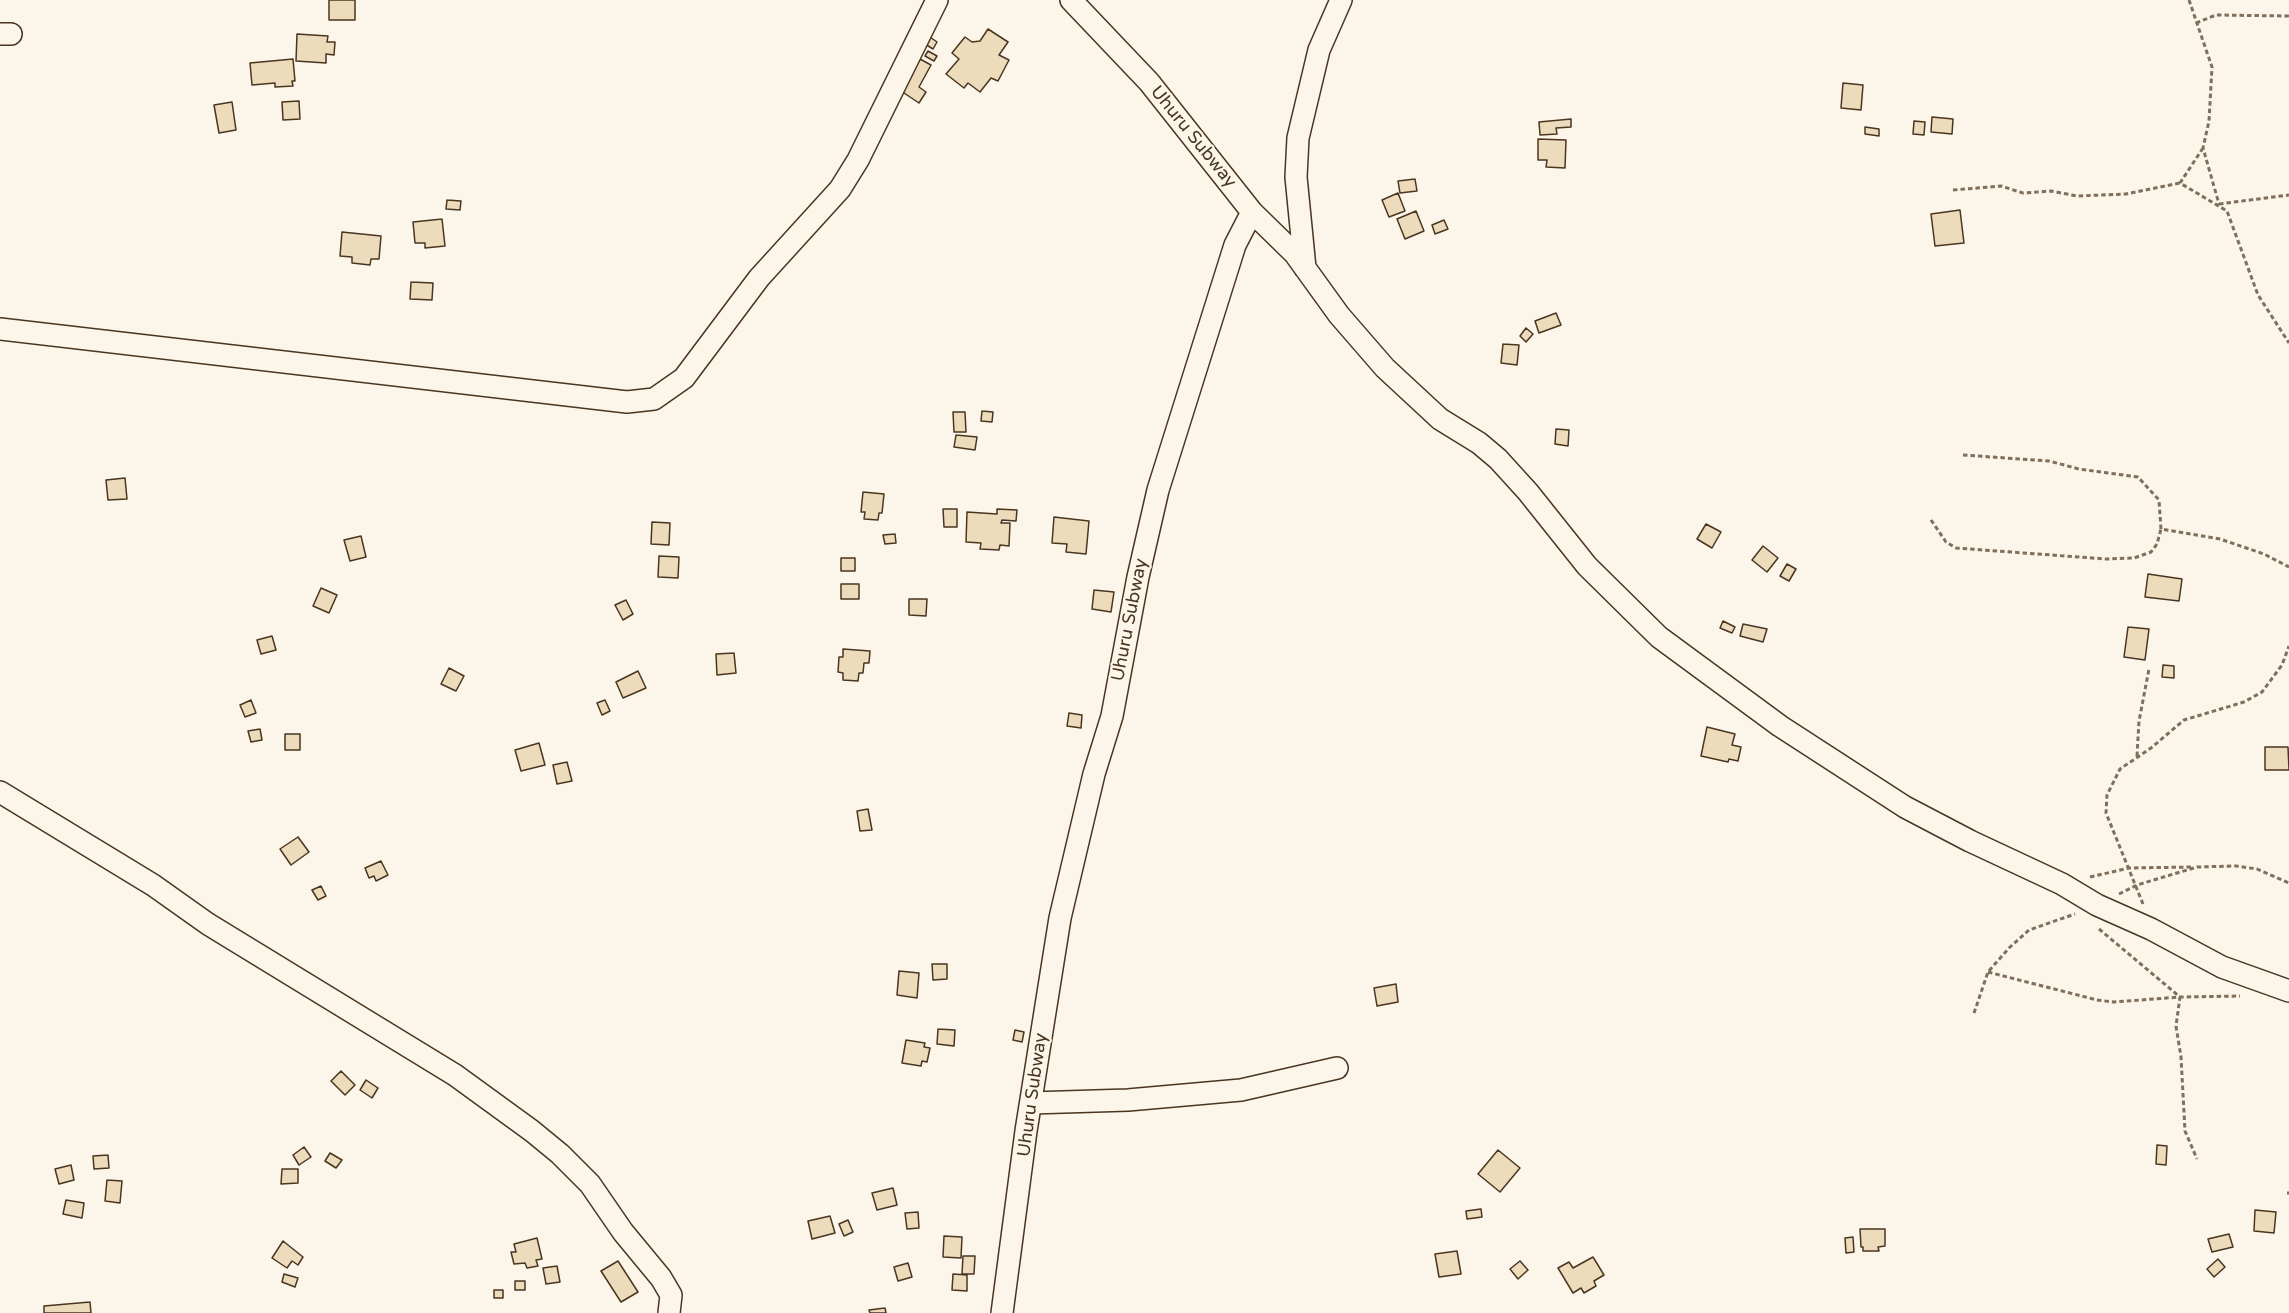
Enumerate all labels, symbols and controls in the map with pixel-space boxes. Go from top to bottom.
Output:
street label: Uhuru Subway [1145,82,1241,192]
street label: Uhuru Subway [1108,557,1152,683]
street label: Uhuru Subway [1014,1032,1052,1158]

